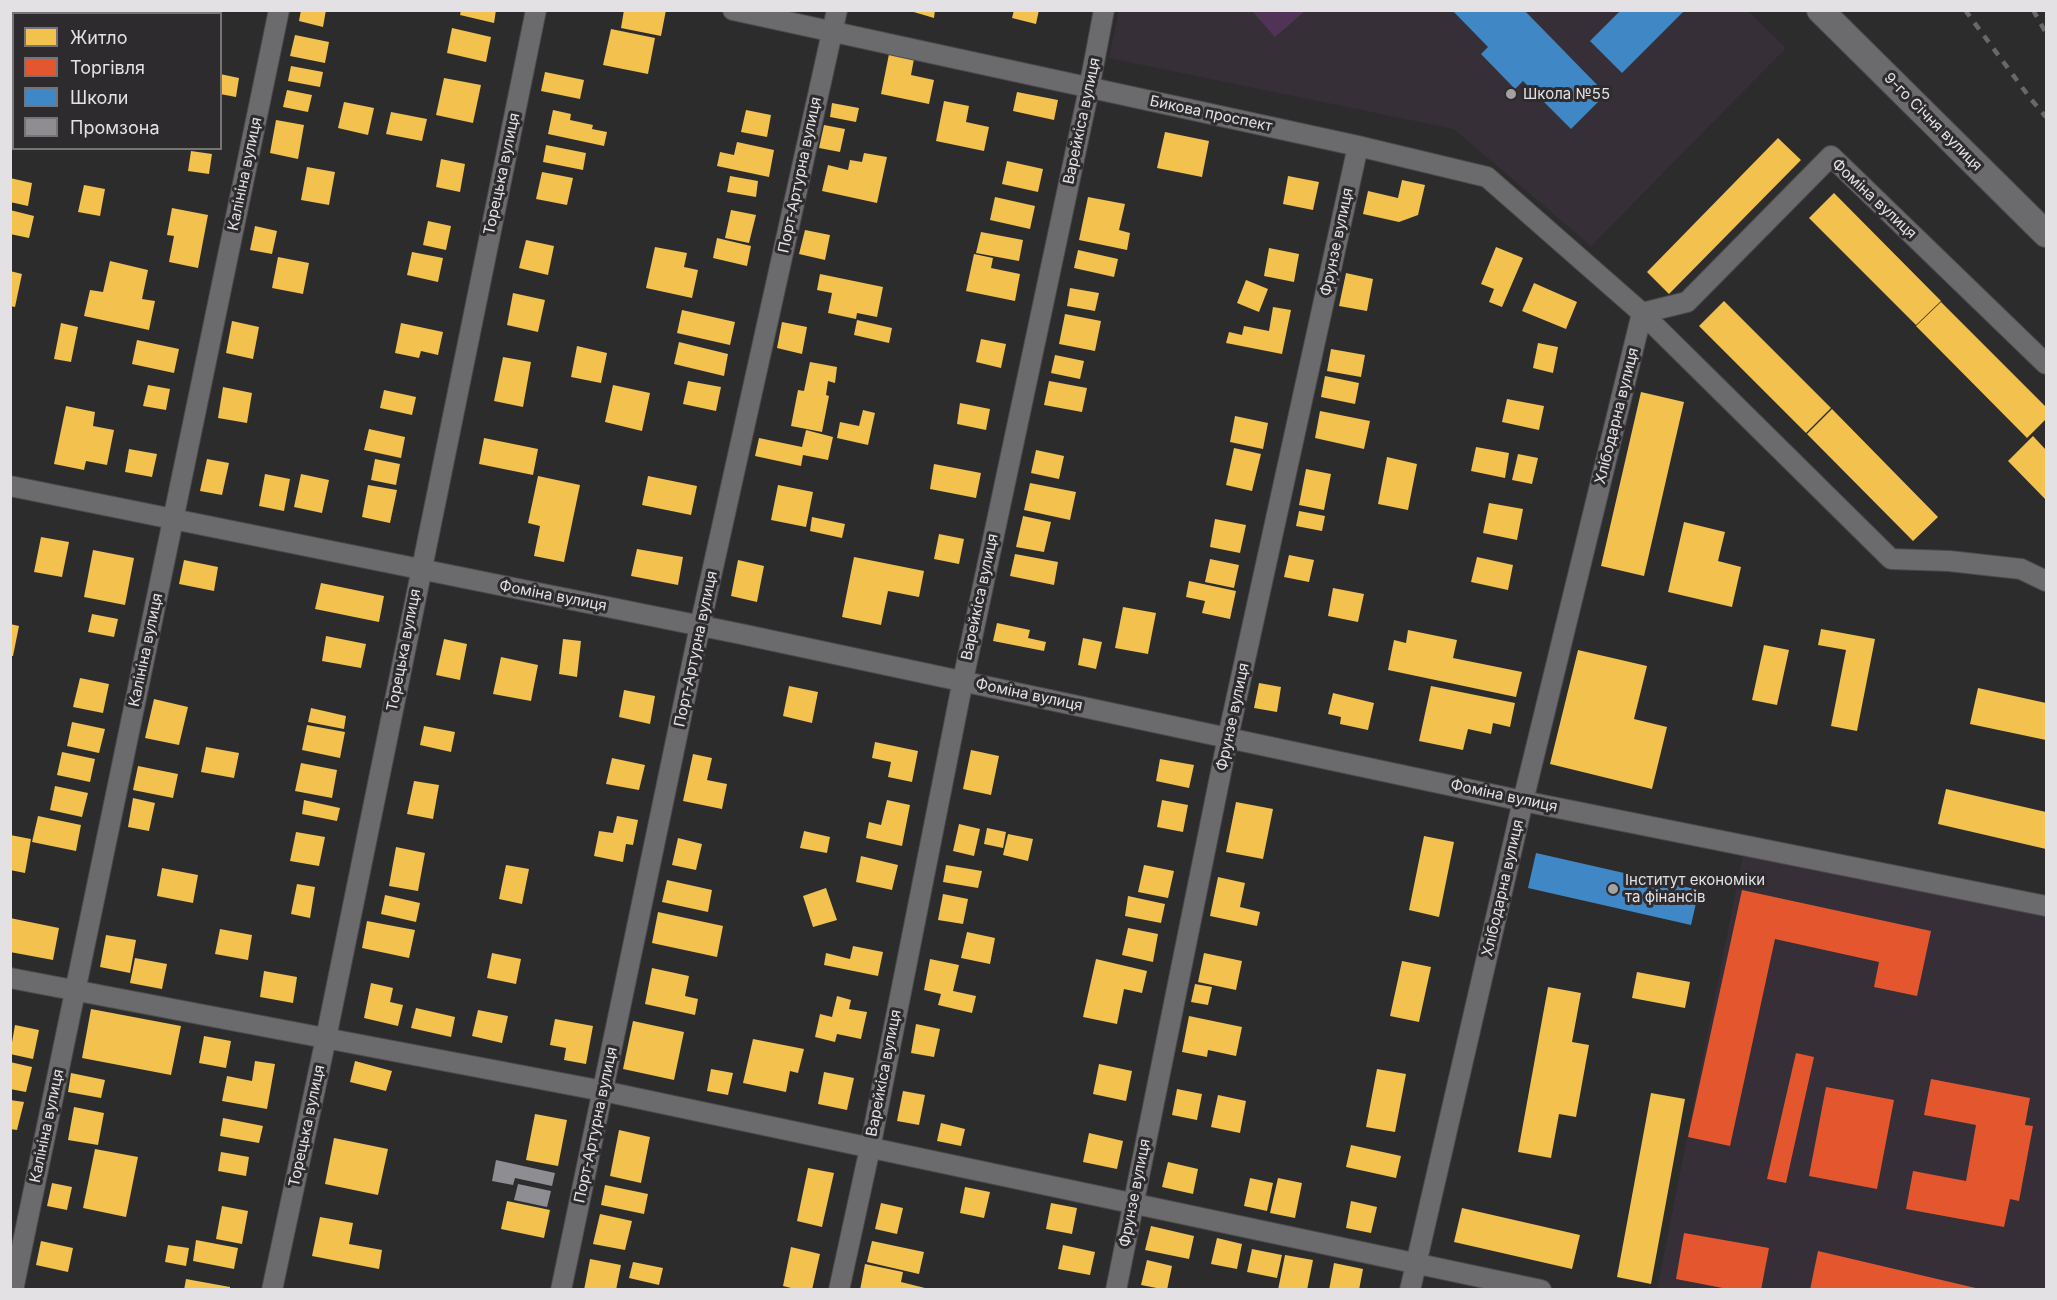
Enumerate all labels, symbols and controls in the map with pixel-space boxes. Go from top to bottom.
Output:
legend [12,12,222,150]
text: Житло [70,27,127,48]
street label: Варейкіса вулиця [1060,56,1104,186]
text: Торгівля [70,57,145,78]
street label: 9-го Січня вулиця [1880,69,1986,175]
place label: Школа №55 [1523,85,1610,103]
text: Школи [70,87,128,108]
marker: Школа №55 [1504,87,1518,101]
street label: Бикова проспект [1148,92,1274,136]
street label: Порт-Артурна вулиця [775,95,825,255]
street label: Торецька вулиця [480,111,524,237]
street label: Калініна вулиця [224,116,266,232]
text: Промзона [70,117,160,138]
street label: Фоміна вулиця [1828,155,1920,243]
street label: Фрунзе вулиця [1317,186,1357,298]
street label: Хлібодарна вулиця [1591,346,1643,486]
street label: Варейкіса вулиця [958,532,1002,662]
street label: Порт-Артурна вулиця [671,569,721,729]
street label: Фоміна вулиця [498,577,608,615]
street label: Торецька вулиця [383,587,425,713]
street label: Калініна вулиця [125,592,167,708]
street label: Фрунзе вулиця [1213,661,1253,773]
street label: Фоміна вулиця [974,675,1084,715]
street label: Фоміна вулиця [1449,776,1559,816]
street label: Хлібодарна вулиця [1478,818,1528,958]
place label: Інститут економіки та фінансів [1625,871,1765,906]
marker: Інститут економіки та фінансів [1606,882,1620,896]
street label: Варейкіса вулиця [863,1008,905,1138]
street label: Порт-Артурна вулиця [571,1045,621,1205]
street label: Торецька вулиця [285,1063,329,1189]
street label: Калініна вулиця [26,1068,68,1184]
street label: Фрунзе вулиця [1116,1137,1154,1249]

